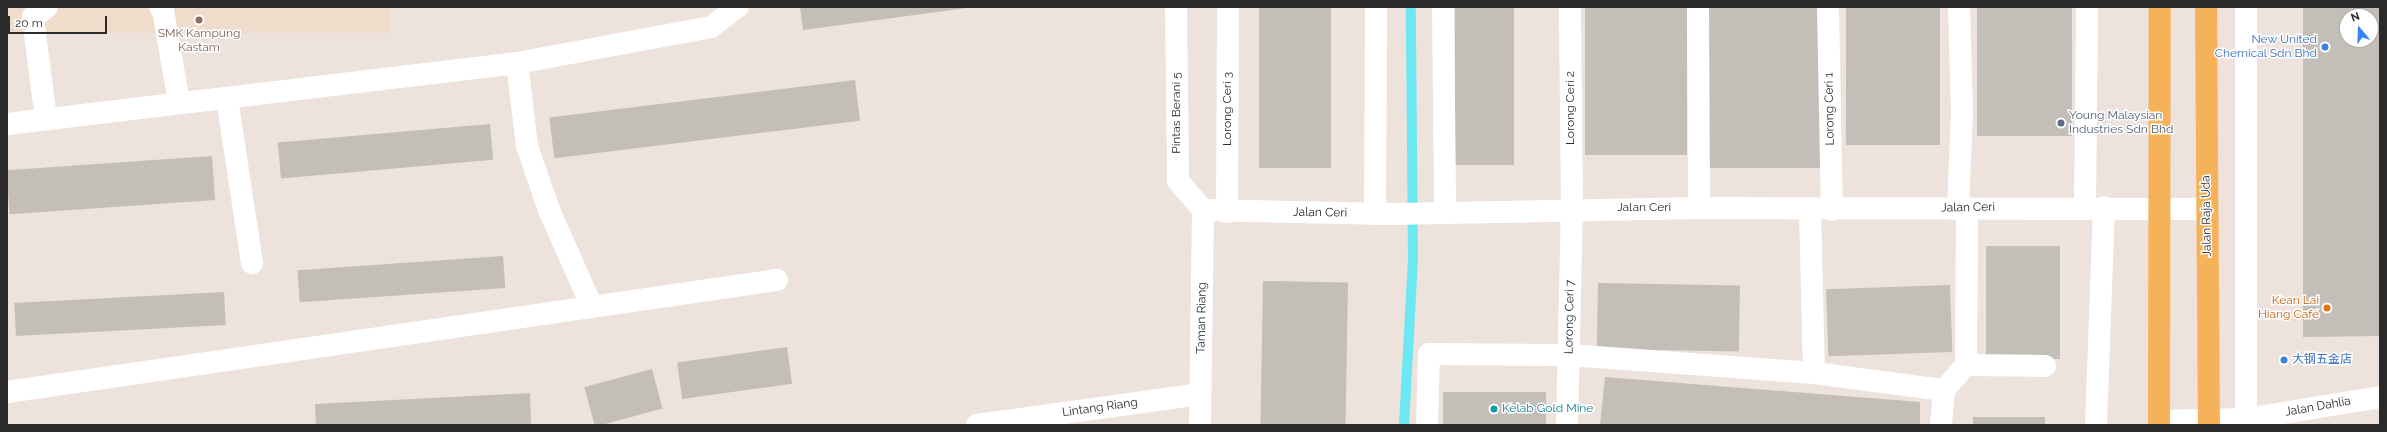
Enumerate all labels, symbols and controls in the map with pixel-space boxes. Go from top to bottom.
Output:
scale bar [10,8,109,34]
north arrow [2339,8,2379,48]
text: N [2349,10,2361,25]
marker: SMK Kampung Kastam [194,15,204,25]
text: 20 m [15,16,43,30]
place label: SMK Kampung Kastam [158,27,240,55]
place label: New United Chemical Sdn Bhd [2214,33,2317,61]
marker: New United Chemical Sdn Bhd [2320,42,2330,52]
street label: Lorong Ceri 2 [1564,71,1578,145]
street label: Pintas Berani 5 [1170,72,1184,154]
street label: Lorong Ceri 3 [1221,72,1235,146]
street label: Lorong Ceri 1 [1822,72,1838,146]
place label: Young Malaysian Industries Sdn Bhd [2069,109,2173,137]
marker: Young Malaysian Industries Sdn Bhd [2056,118,2066,128]
street label: Jalan Raja Uda [2199,175,2215,257]
street label: Jalan Ceri [1941,200,1995,216]
street label: Jalan Ceri [1617,201,1671,215]
street label: Jalan Ceri [1293,205,1347,221]
street label: Lorong Ceri 7 [1562,280,1578,354]
street label: Taman Riang [1194,282,1210,354]
place label: Kean Lai Hiang Café [2258,294,2319,322]
marker: Kean Lai Hiang Café [2322,303,2332,313]
place label: 大钢五金店 [2292,353,2352,367]
marker: 大钢五金店 [2279,355,2289,365]
street label: Jalan Dahlia [2284,394,2352,420]
street label: Lintang Riang [1061,396,1139,420]
place label: Kelab Gold Mine [1502,402,1593,416]
marker: Kelab Gold Mine [1489,404,1499,414]

